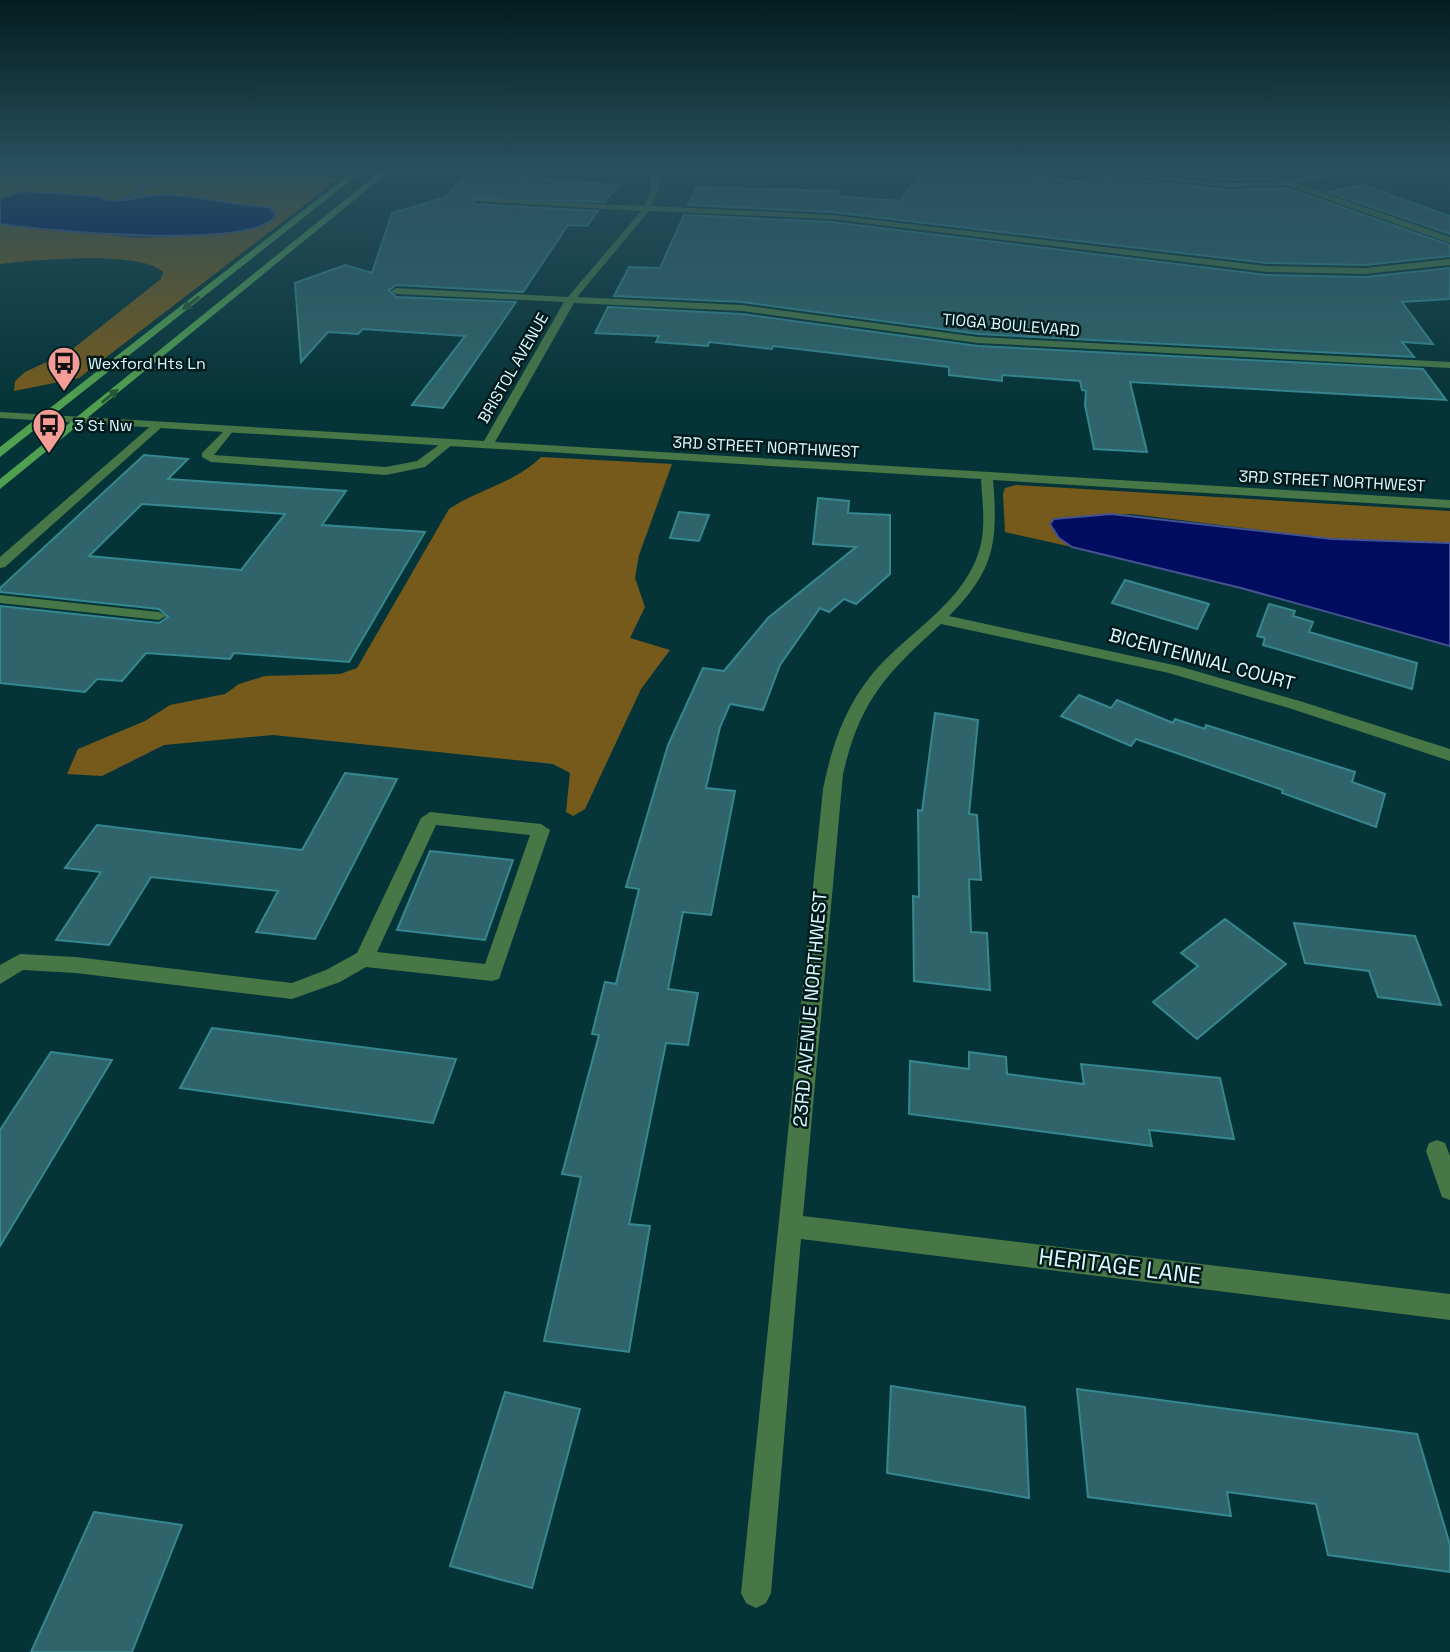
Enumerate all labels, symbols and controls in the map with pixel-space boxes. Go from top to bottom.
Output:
one-way arrow [182,296,200,310]
street label: BRISTOL AVENUE [473,309,553,427]
street label: TIOGA BOULEVARD [941,309,1081,341]
bus stop icon: Wexford Hts Ln [45,344,83,393]
place label: Wexford Hts Ln [88,353,206,374]
one-way arrow [102,389,119,404]
bus stop icon: 3 St Nw [30,406,68,455]
place label: 3 St Nw [74,415,133,436]
street label: 3RD STREET NORTHWEST [672,432,860,462]
street label: 3RD STREET NORTHWEST [1238,466,1426,496]
street label: BICENTENNIAL COURT [1106,622,1298,696]
street label: 23RD AVENUE NORTHWEST [787,890,833,1128]
street label: HERITAGE LANE [1037,1241,1203,1291]

